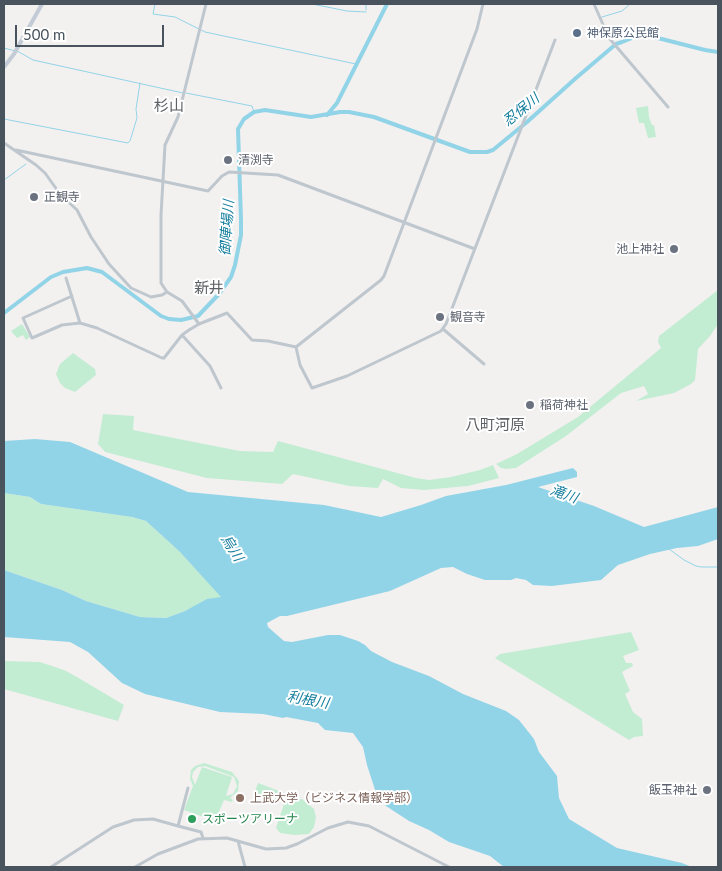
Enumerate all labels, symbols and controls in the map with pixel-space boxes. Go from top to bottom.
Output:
scale bar [18,15,166,47]
text: 500 m [23,25,65,43]
place label: 神保原公民館 [587,26,659,40]
marker: 神保原公民館 [571,27,583,39]
water label: 忍保川 [499,90,543,130]
district label: 杉山 [154,97,184,115]
place label: 清渕寺 [238,153,274,167]
marker: 清渕寺 [222,154,234,166]
place label: 正観寺 [44,190,80,204]
marker: 正観寺 [28,191,40,203]
water label: 御陣場川 [217,199,237,257]
place label: 池上神社 [616,242,664,256]
marker: 池上神社 [668,243,680,255]
district label: 新井 [194,279,224,297]
place label: 観音寺 [450,310,486,324]
marker: 観音寺 [434,311,446,323]
place label: 稲荷神社 [540,398,588,412]
marker: 稲荷神社 [524,399,536,411]
district label: 八町河原 [465,416,525,434]
water label: 滝川 [548,481,580,507]
water label: 烏川 [217,532,247,564]
water label: 利根川 [286,688,330,712]
place label: 飯玉神社 [649,783,697,797]
marker: 飯玉神社 [701,784,713,796]
place label: 上武大学（ビジネス情報学部） [250,791,418,805]
marker: 上武大学（ビジネス情報学部） [234,792,246,804]
place label: スポーツアリーナ [202,812,298,826]
marker: スポーツアリーナ [186,813,198,825]

